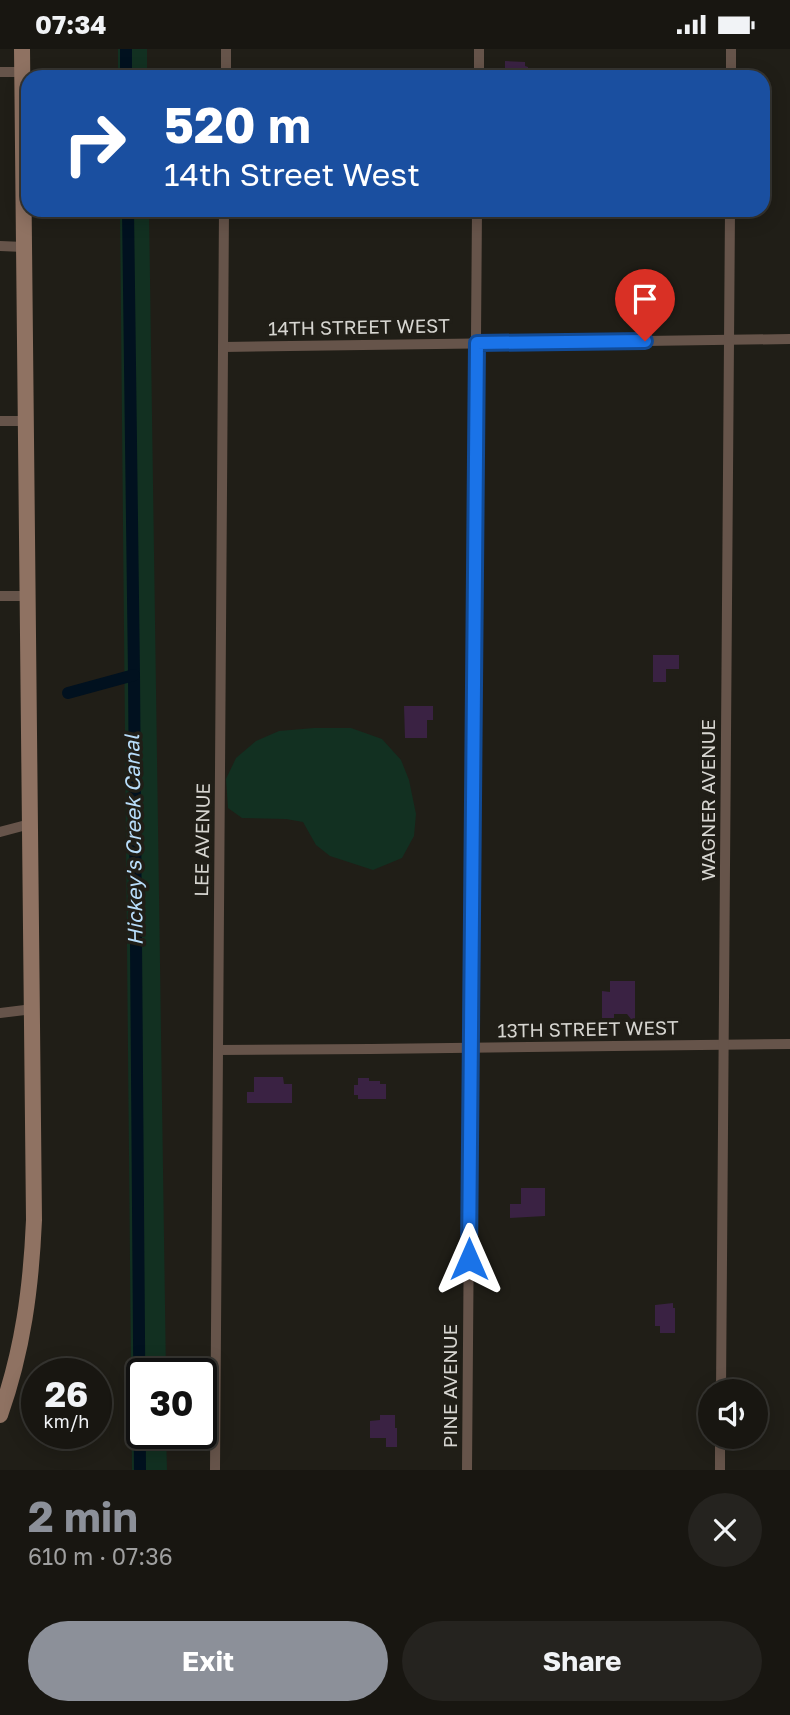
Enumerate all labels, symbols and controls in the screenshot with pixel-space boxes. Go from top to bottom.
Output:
text: 07:34 [35,9,107,40]
text: 520 m [164,95,311,154]
icon: right [49,98,140,189]
text: 14th Street West [164,155,420,193]
pin [615,269,675,341]
icon: arrive [626,280,664,318]
street label: 14TH STREET WEST [268,313,450,340]
street label: WAGNER AVENUE [696,719,719,881]
water label: Hickey's Creek Canal [118,733,148,946]
street label: LEE AVENUE [189,783,214,897]
street label: 13TH STREET WEST [497,1015,679,1042]
position arrow [432,1222,506,1296]
street label: PINE AVENUE [438,1324,461,1448]
speed limit sign: 30 [126,1358,217,1449]
text: 26 [45,1373,88,1415]
map controls [698,1379,768,1449]
button: sound [698,1379,768,1449]
text: km/h [44,1410,89,1432]
text: 2 min [28,1491,138,1541]
button: close [688,1493,762,1567]
text: 610 m · 07:36 [28,1542,173,1570]
button: Exit [28,1621,388,1701]
button: Share [402,1621,762,1701]

